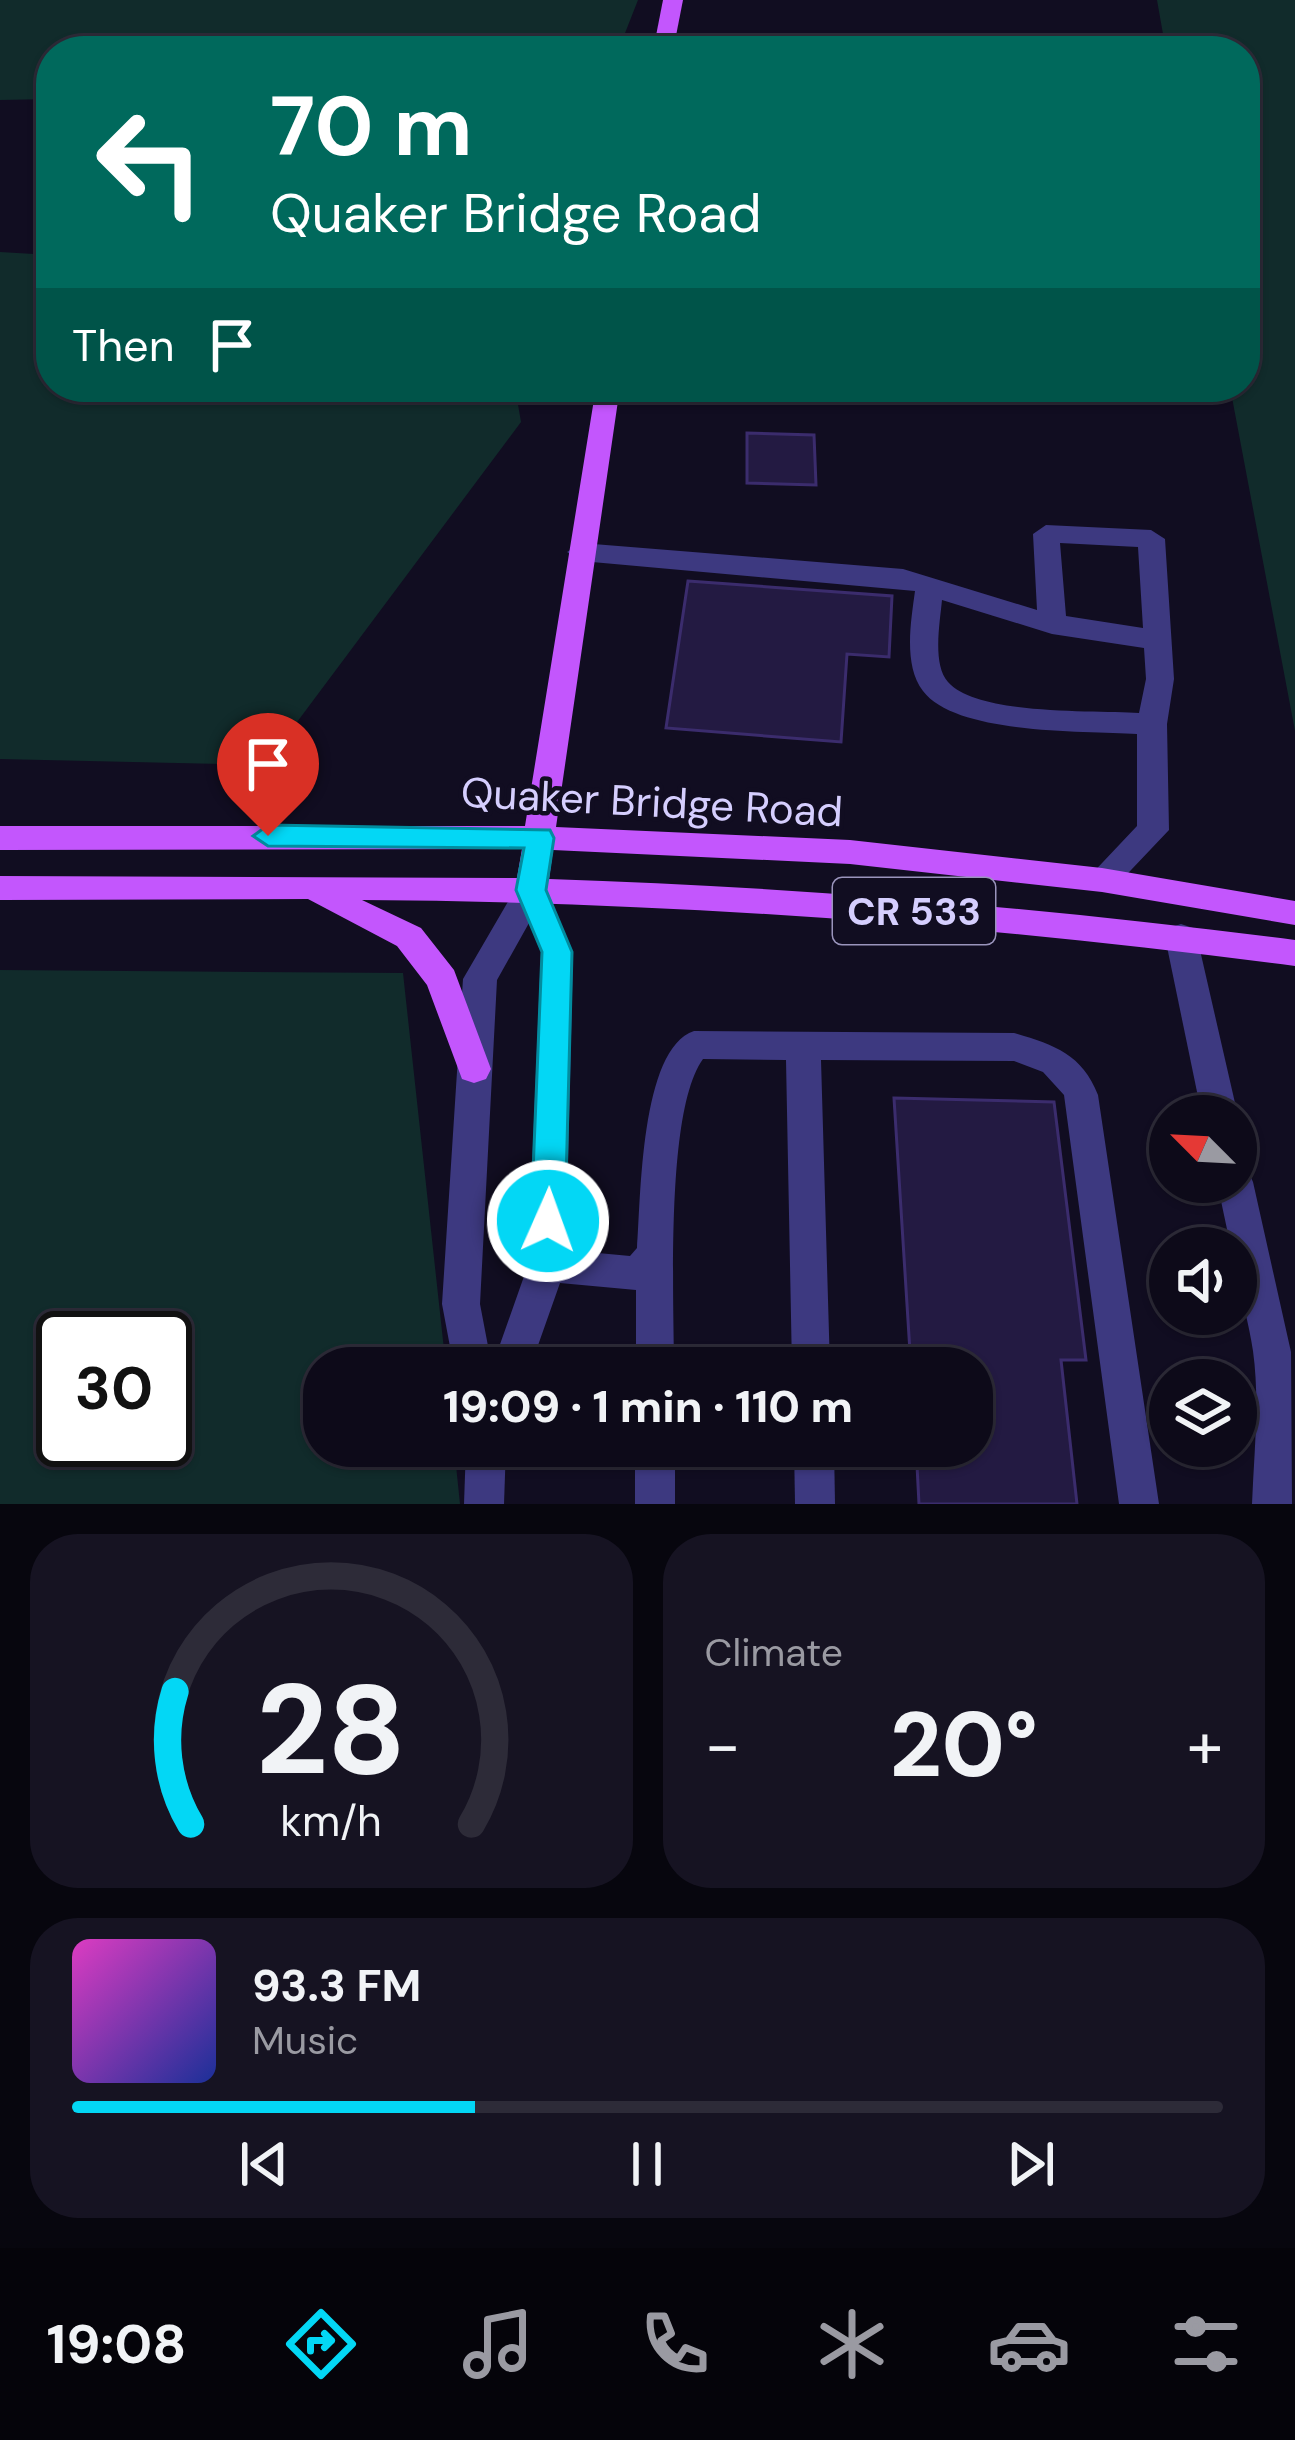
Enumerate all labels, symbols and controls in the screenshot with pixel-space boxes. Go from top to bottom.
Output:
text: 70 m [270,72,473,181]
icon: left [72,84,228,240]
text: Quaker Bridge Road [270,178,762,249]
icon: arrive [199,312,265,378]
text: Then [72,316,175,375]
pin [217,713,319,836]
icon: arrive [235,731,301,797]
street label: Quaker Bridge Road [460,765,844,839]
road number: CR 533 [833,878,995,944]
north arrow [1149,1095,1257,1203]
map controls [1149,1095,1257,1467]
position arrow [485,1158,611,1284]
button: sound [1149,1227,1257,1335]
speed limit sign: 30 [36,1311,192,1467]
button: layers [1149,1359,1257,1467]
text: 19:09 · 1 min · 110 m [443,1377,853,1436]
text: Climate [705,1627,843,1678]
text: 28 [256,1649,406,1812]
text: 20° [890,1687,1038,1804]
text: − [705,1703,741,1788]
text: + [1187,1703,1223,1788]
text: km/h [281,1793,382,1849]
text: 93.3 FM [252,1956,421,2015]
text: Music [252,2015,358,2066]
icon: previous [231,2131,297,2197]
icon: pause [614,2131,680,2197]
icon: next [998,2131,1064,2197]
icon: directions [279,2302,363,2386]
icon: music [456,2302,540,2386]
icon: phone [633,2302,717,2386]
icon: climate [810,2302,894,2386]
icon: car [987,2302,1071,2386]
icon: filters [1164,2302,1248,2386]
text: 19:08 [47,2309,186,2380]

